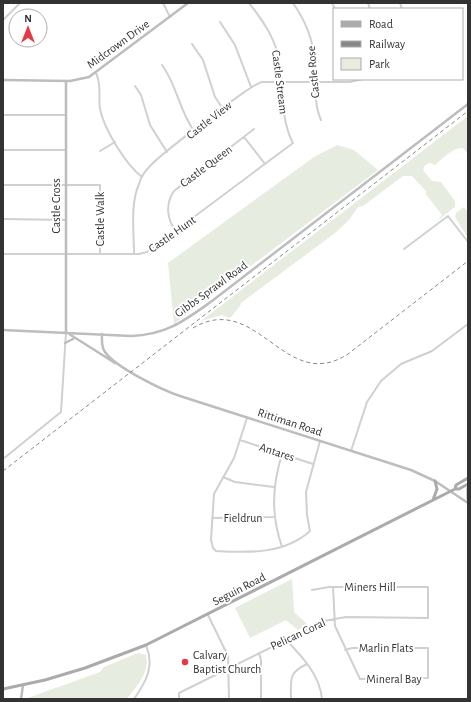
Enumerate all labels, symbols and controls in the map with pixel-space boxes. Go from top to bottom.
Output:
north arrow [8,8,48,48]
legend [333,8,463,80]
text: N [24,13,32,24]
street label: Midcrown Drive [85,17,151,71]
text: Road [369,18,393,30]
text: Railway [369,38,405,51]
street label: Castle Rose [305,45,321,99]
street label: Castle Stream [270,49,290,115]
text: Park [369,58,390,70]
street label: Castle View [184,99,234,141]
street label: Castle Queen [178,143,235,190]
street label: Castle Cross [50,178,62,234]
street label: Castle Walk [94,191,106,246]
street label: Castle Hunt [146,213,198,255]
street label: Gibbs Sprawl Road [172,259,250,319]
street label: Rittiman Road [256,406,324,438]
street label: Antares [258,441,296,463]
street label: Fieldrun [224,512,262,524]
street label: Seguin Road [211,571,267,607]
street label: Miners Hill [344,581,396,593]
street label: Pelican Coral [269,616,327,652]
street label: Marlin Flats [359,642,413,654]
place label: Calvary Baptist Church [193,649,261,675]
marker: Calvary Baptist Church [180,657,190,667]
street label: Mineral Bay [366,673,422,686]

